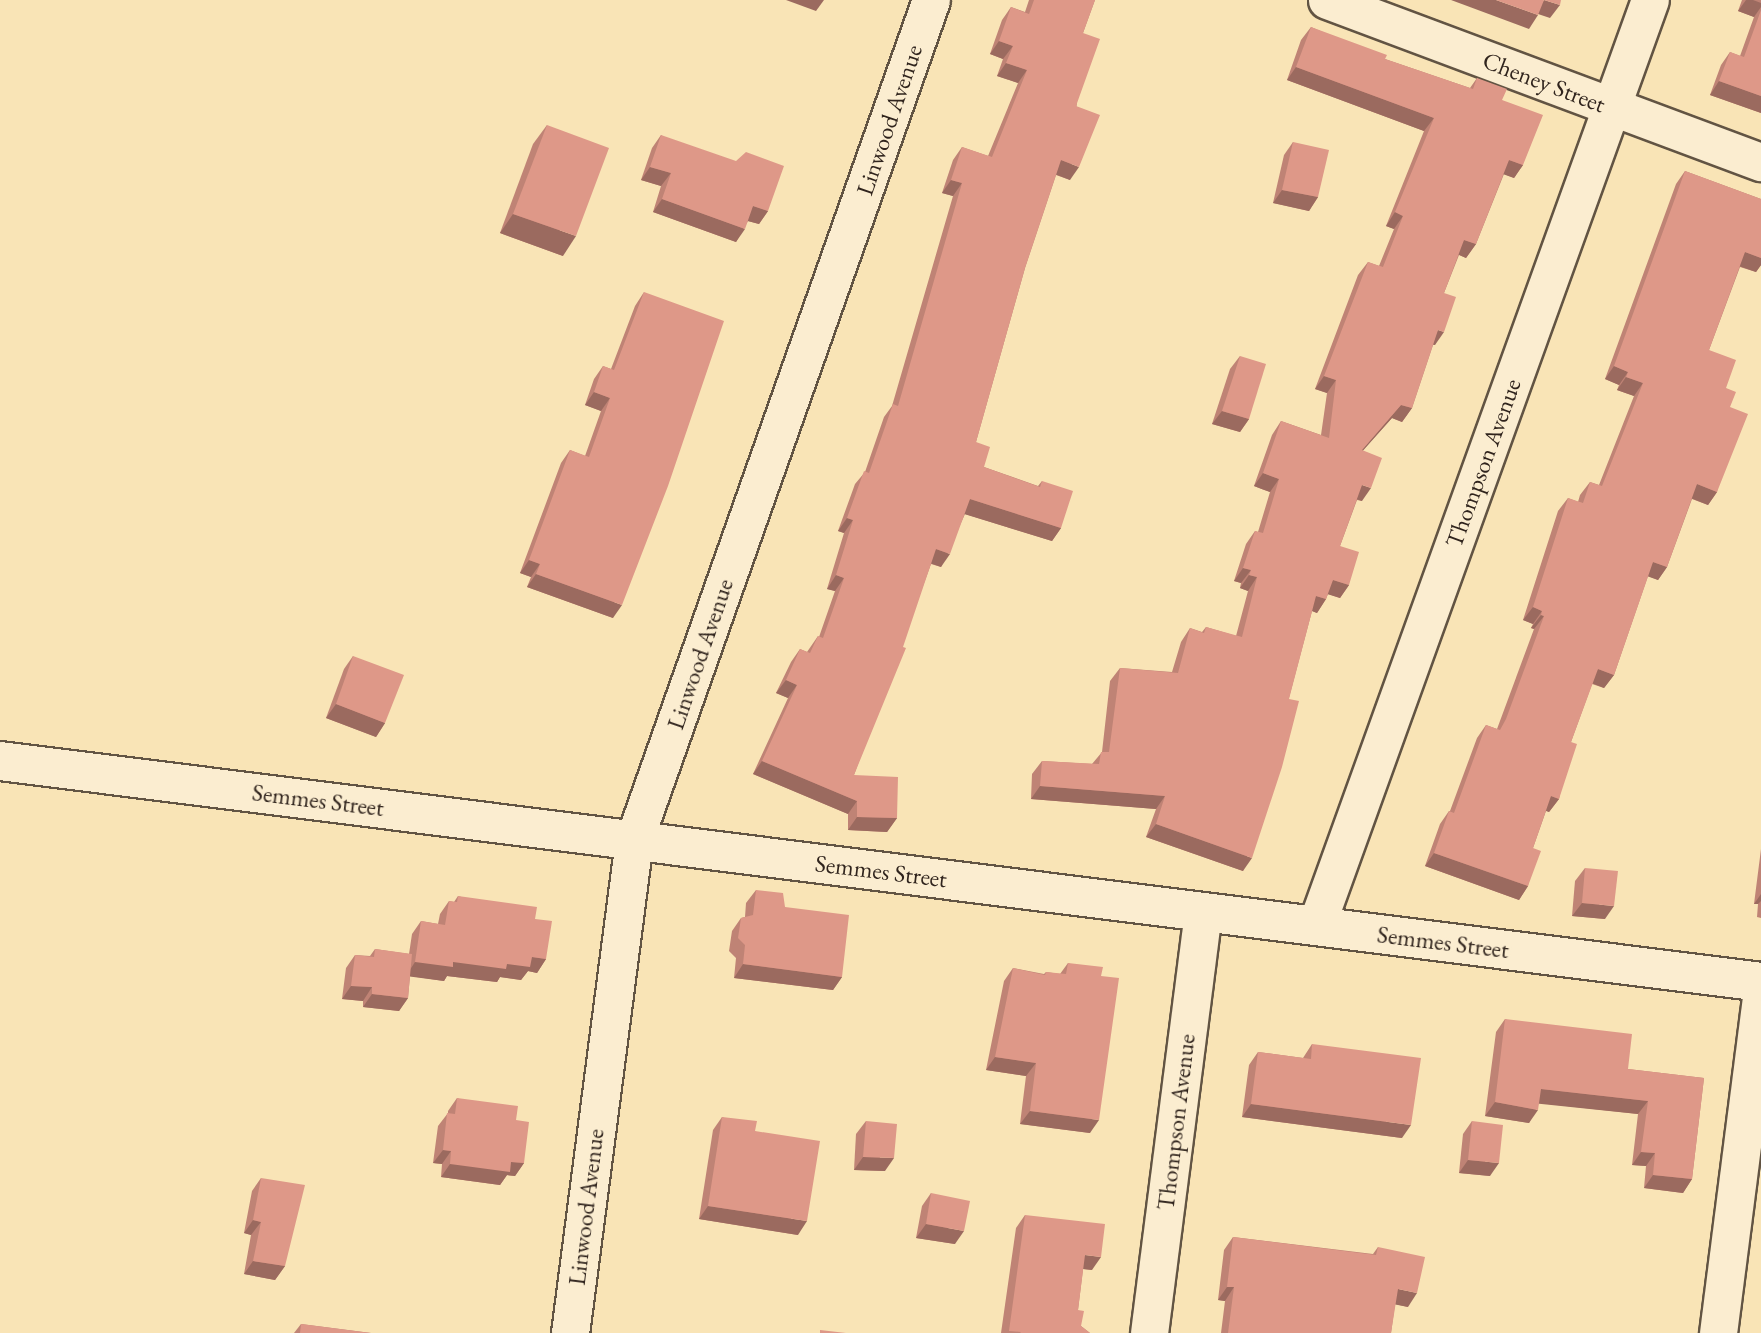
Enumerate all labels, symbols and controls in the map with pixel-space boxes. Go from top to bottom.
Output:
street label: Linwood Avenue [850,41,928,199]
street label: Cheney Street [1479,45,1609,119]
street label: Thompson Avenue [1439,375,1527,551]
street label: Linwood Avenue [661,575,739,733]
street label: Semmes Street [250,778,386,822]
street label: Semmes Street [813,849,949,893]
street label: Semmes Street [1375,920,1511,964]
street label: Thompson Avenue [1151,1032,1201,1212]
street label: Linwood Avenue [562,1127,610,1287]

